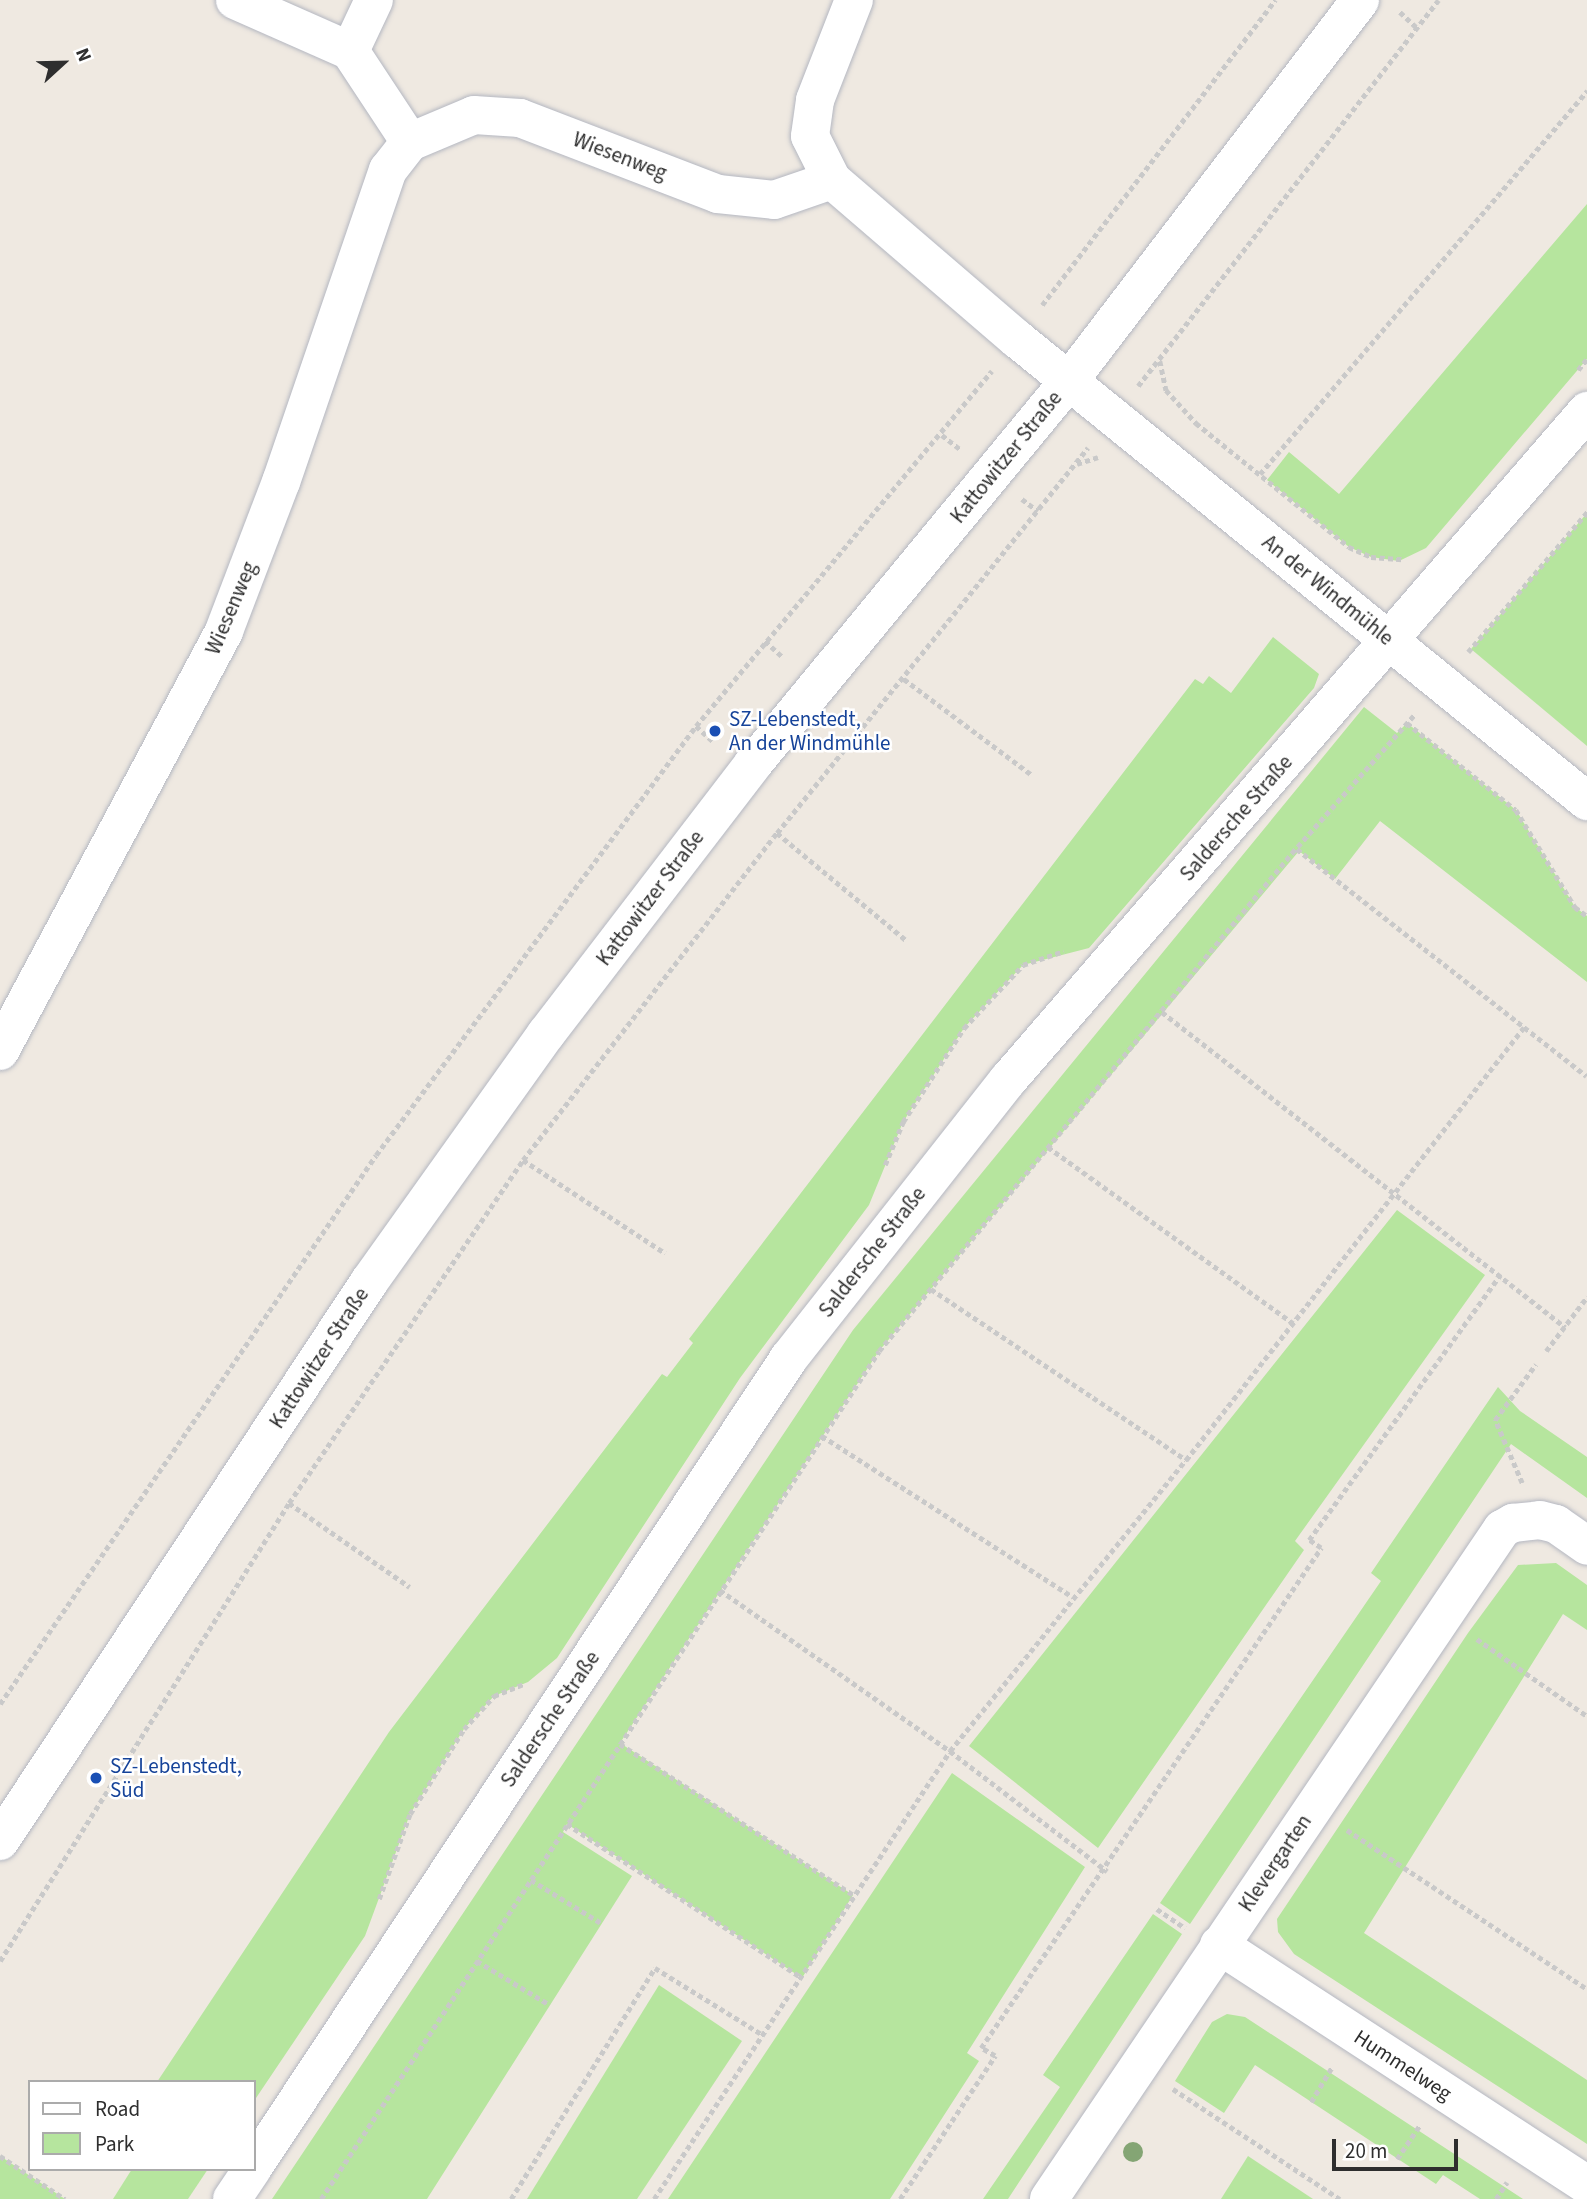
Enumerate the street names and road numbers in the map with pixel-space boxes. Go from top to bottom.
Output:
street label: Wiesenweg [569,127,671,185]
street label: Kattowitzer Straße [945,386,1067,528]
street label: An der Windmühle [1257,529,1399,651]
street label: Wiesenweg [200,558,262,658]
street label: Saldersche Straße [1174,750,1298,886]
street label: Kattowitzer Straße [591,825,709,971]
street label: Saldersche Straße [813,1182,931,1322]
street label: Kattowitzer Straße [264,1283,374,1433]
street label: Saldersche Straße [495,1646,605,1792]
street label: Klevergarten [1233,1809,1317,1917]
street label: Hummelweg [1349,2024,1457,2106]

